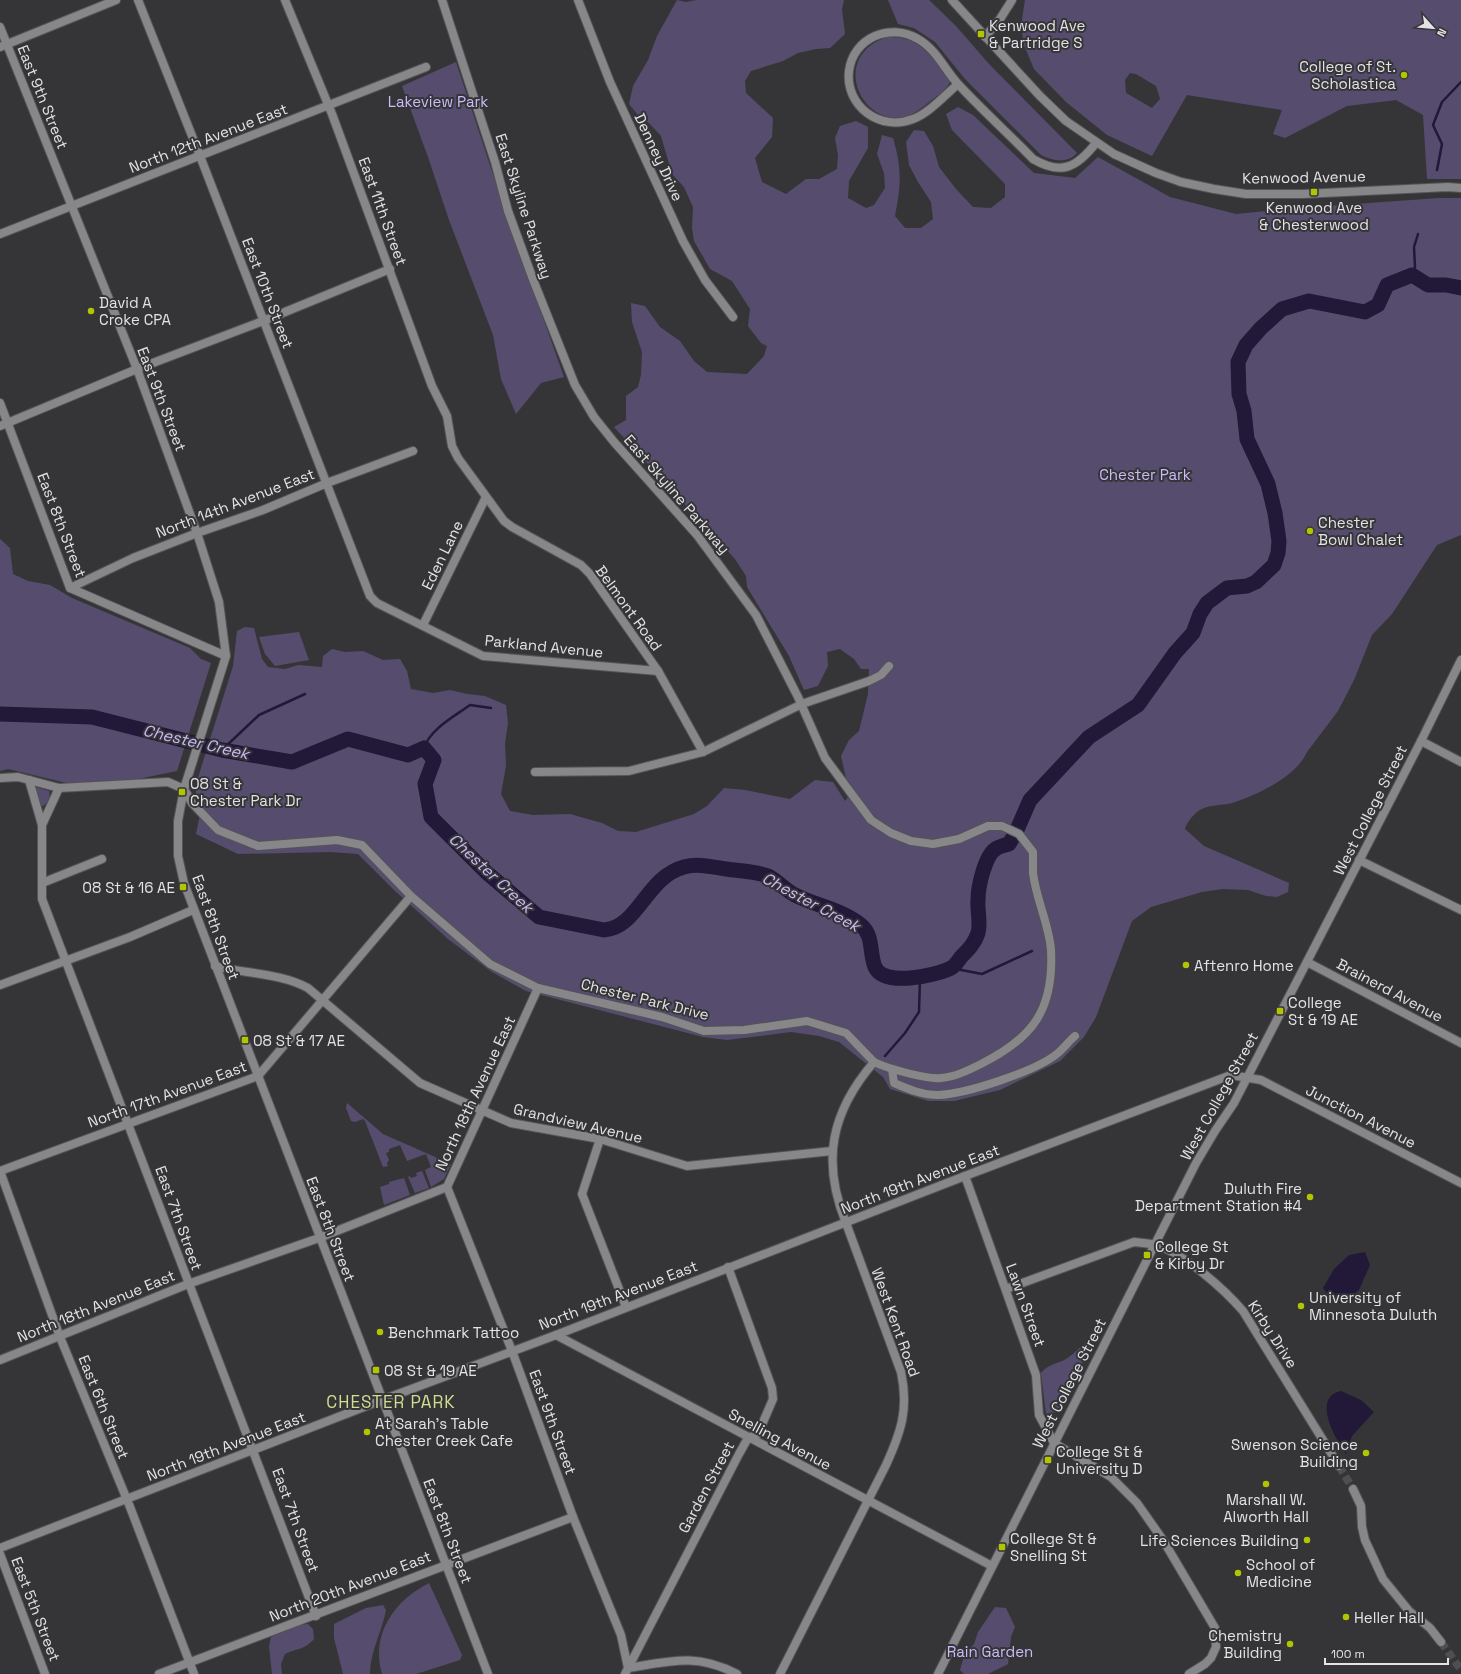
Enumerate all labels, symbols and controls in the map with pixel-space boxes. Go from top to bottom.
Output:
north arrow [1413,8,1453,48]
place label: Kenwood Ave & Partridge S [989,16,1086,52]
text: N [1434,26,1450,39]
marker: Kenwood Ave & Partridge S [976,29,986,39]
street label: East 9th Street [14,42,73,152]
place label: College of St. Scholastica [1299,57,1396,93]
marker: College of St. Scholastica [1399,70,1409,80]
park label: Lakeview Park [388,92,488,111]
street label: North 12th Avenue East [126,99,290,177]
street label: Denney Drive [630,110,688,204]
street label: East Skyline Parkway [491,131,557,281]
street label: East 11th Street [355,154,411,268]
street label: Kenwood Avenue [1242,166,1366,188]
marker: Kenwood Ave & Chesterwood [1309,187,1319,197]
place label: Kenwood Ave & Chesterwood [1259,198,1369,234]
street label: East 10th Street [238,235,298,351]
place label: David A Croke CPA [99,293,171,329]
marker: David A Croke CPA [86,306,96,316]
street label: East 9th Street [133,344,191,454]
street label: East Skyline Parkway [620,430,734,558]
street label: North 14th Avenue East [153,464,317,542]
park label: Chester Park [1099,465,1191,484]
street label: East 8th Street [33,470,91,580]
place label: Chester Bowl Chalet [1318,513,1403,549]
street label: Eden Lane [417,517,467,593]
marker: Chester Bowl Chalet [1305,526,1315,536]
street label: Belmont Road [592,561,666,655]
street label: Parkland Avenue [484,630,604,662]
water label: Chester Creek [141,720,253,765]
street label: West College Street [1329,742,1411,878]
place label: 08 St & Chester Park Dr [190,774,301,810]
marker: 08 St & Chester Park Dr [177,787,187,797]
water label: Chester Creek [444,828,539,919]
water label: Chester Creek [758,867,866,938]
street label: East 8th Street [188,872,244,982]
place label: 08 St & 16 AE [82,878,175,897]
marker: 08 St & 16 AE [178,882,188,892]
street label: Brainerd Avenue [1334,954,1446,1026]
place label: Aftenro Home [1194,956,1294,975]
marker: Aftenro Home [1181,960,1191,970]
street label: Chester Park Drive [579,974,711,1024]
place label: College St & 19 AE [1288,993,1358,1029]
marker: College St & 19 AE [1275,1006,1285,1016]
street label: North 18th Avenue East [431,1012,519,1173]
street label: West College Street [1176,1029,1262,1163]
place label: 08 St & 17 AE [253,1031,345,1050]
marker: 08 St & 17 AE [240,1035,250,1045]
street label: North 17th Avenue East [85,1056,249,1132]
street label: Junction Avenue [1303,1080,1419,1152]
street label: Grandview Avenue [512,1099,645,1147]
street label: North 19th Avenue East [838,1140,1002,1218]
street label: East 7th Street [151,1163,207,1273]
street label: East 8th Street [302,1174,360,1284]
place label: Duluth Fire Department Station #4 [1135,1179,1302,1215]
marker: Duluth Fire Department Station #4 [1305,1192,1315,1202]
place label: College St & Kirby Dr [1155,1237,1229,1273]
marker: College St & Kirby Dr [1142,1250,1152,1260]
street label: North 19th Avenue East [536,1256,700,1334]
street label: Lawn Street [1002,1261,1050,1349]
street label: West Kent Road [867,1265,925,1379]
street label: North 18th Avenue East [14,1266,178,1346]
place label: University of Minnesota Duluth [1309,1288,1437,1324]
street label: Kirby Drive [1244,1296,1302,1372]
marker: University of Minnesota Duluth [1296,1301,1306,1311]
street label: West College Street [1028,1315,1110,1451]
place label: Benchmark Tattoo [388,1323,519,1342]
marker: Benchmark Tattoo [375,1327,385,1337]
street label: East 6th Street [75,1352,134,1462]
place label: 08 St & 19 AE [384,1361,477,1380]
marker: 08 St & 19 AE [371,1365,381,1375]
street label: East 9th Street [525,1367,581,1477]
district label: CHESTER PARK [326,1391,456,1413]
street label: Snelling Avenue [725,1404,835,1474]
street label: North 19th Avenue East [144,1407,308,1485]
place label: At Sarah's Table Chester Creek Cafe [375,1414,513,1450]
marker: At Sarah's Table Chester Creek Cafe [362,1427,372,1437]
place label: Swenson Science Building [1231,1435,1358,1471]
street label: Garden Street [674,1438,738,1536]
place label: College St & University D [1056,1442,1143,1478]
marker: Swenson Science Building [1361,1448,1371,1458]
marker: College St & University D [1043,1455,1053,1465]
street label: East 7th Street [268,1465,324,1575]
street label: East 8th Street [419,1476,477,1586]
marker: Marshall W. Alworth Hall [1261,1479,1271,1489]
place label: Marshall W. Alworth Hall [1223,1490,1309,1526]
place label: College St & Snelling St [1010,1529,1097,1565]
place label: Life Sciences Building [1140,1531,1299,1550]
marker: Life Sciences Building [1302,1535,1312,1545]
marker: College St & Snelling St [997,1542,1007,1552]
street label: North 20th Avenue East [266,1546,434,1626]
street label: East 5th Street [7,1554,65,1664]
place label: School of Medicine [1246,1555,1315,1591]
marker: School of Medicine [1233,1568,1243,1578]
place label: Heller Hall [1354,1608,1424,1627]
marker: Heller Hall [1341,1612,1351,1622]
place label: Chemistry Building [1208,1626,1282,1662]
marker: Chemistry Building [1285,1639,1295,1649]
scale bar [1325,1640,1448,1666]
park label: Rain Garden [947,1642,1033,1661]
text: 100 m [1331,1646,1365,1662]

